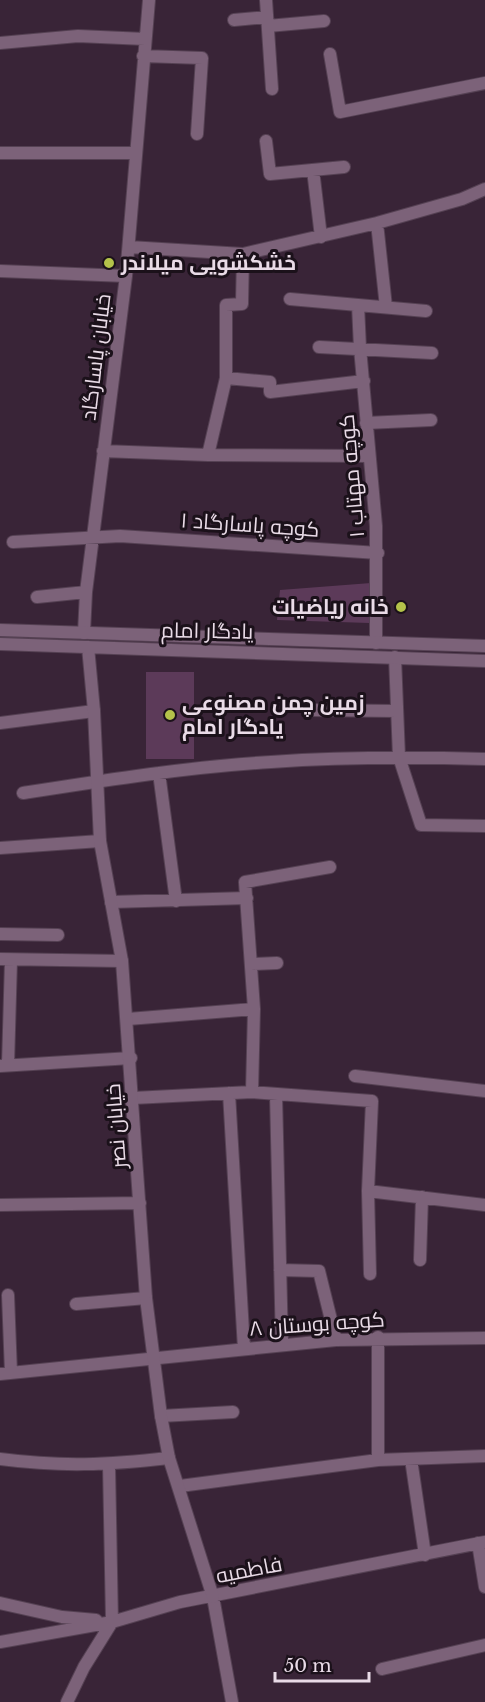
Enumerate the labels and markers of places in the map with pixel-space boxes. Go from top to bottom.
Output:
place label: خشکشویی میلاندر [120,250,296,276]
marker: خشکشویی میلاندر [102,256,116,270]
place label: خانه ریاضیات [272,594,389,620]
marker: خانه ریاضیات [394,600,408,614]
place label: زمین چمن مصنوعی یادگار امام [182,690,365,741]
marker: زمین چمن مصنوعی یادگار امام [163,708,177,722]

